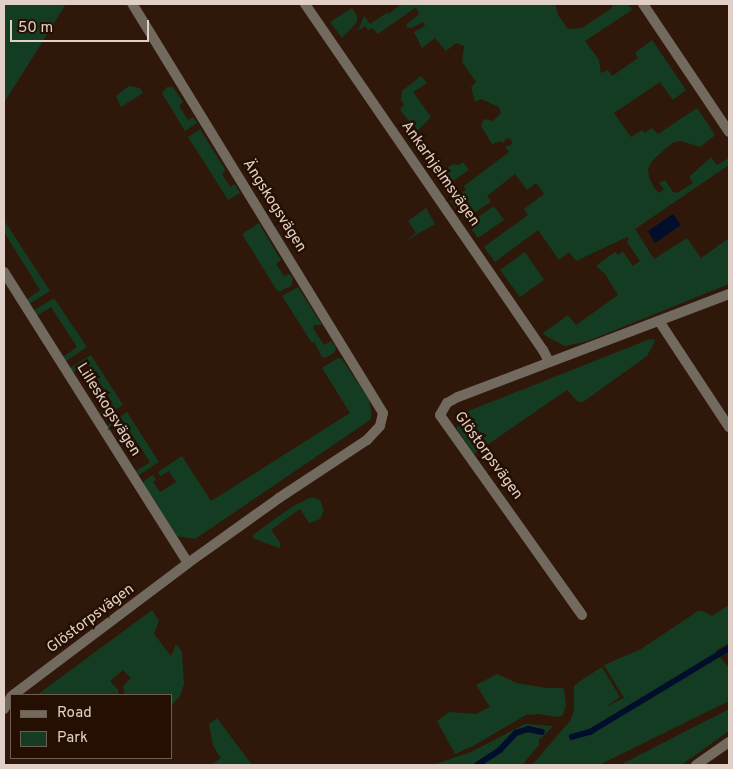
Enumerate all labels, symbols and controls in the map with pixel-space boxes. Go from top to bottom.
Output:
scale bar [12,10,151,42]
text: 50 m [18,19,53,38]
street label: Ankarhjelmsvägen [397,118,483,230]
street label: Ängskogsvägen [238,156,310,256]
street label: Lilleskogsvägen [72,360,144,460]
street label: Glöstorpsvägen [450,409,526,503]
street label: Glöstorpsvägen [44,580,138,658]
legend [10,694,172,759]
text: Road [57,704,92,723]
text: Park [57,729,88,748]

